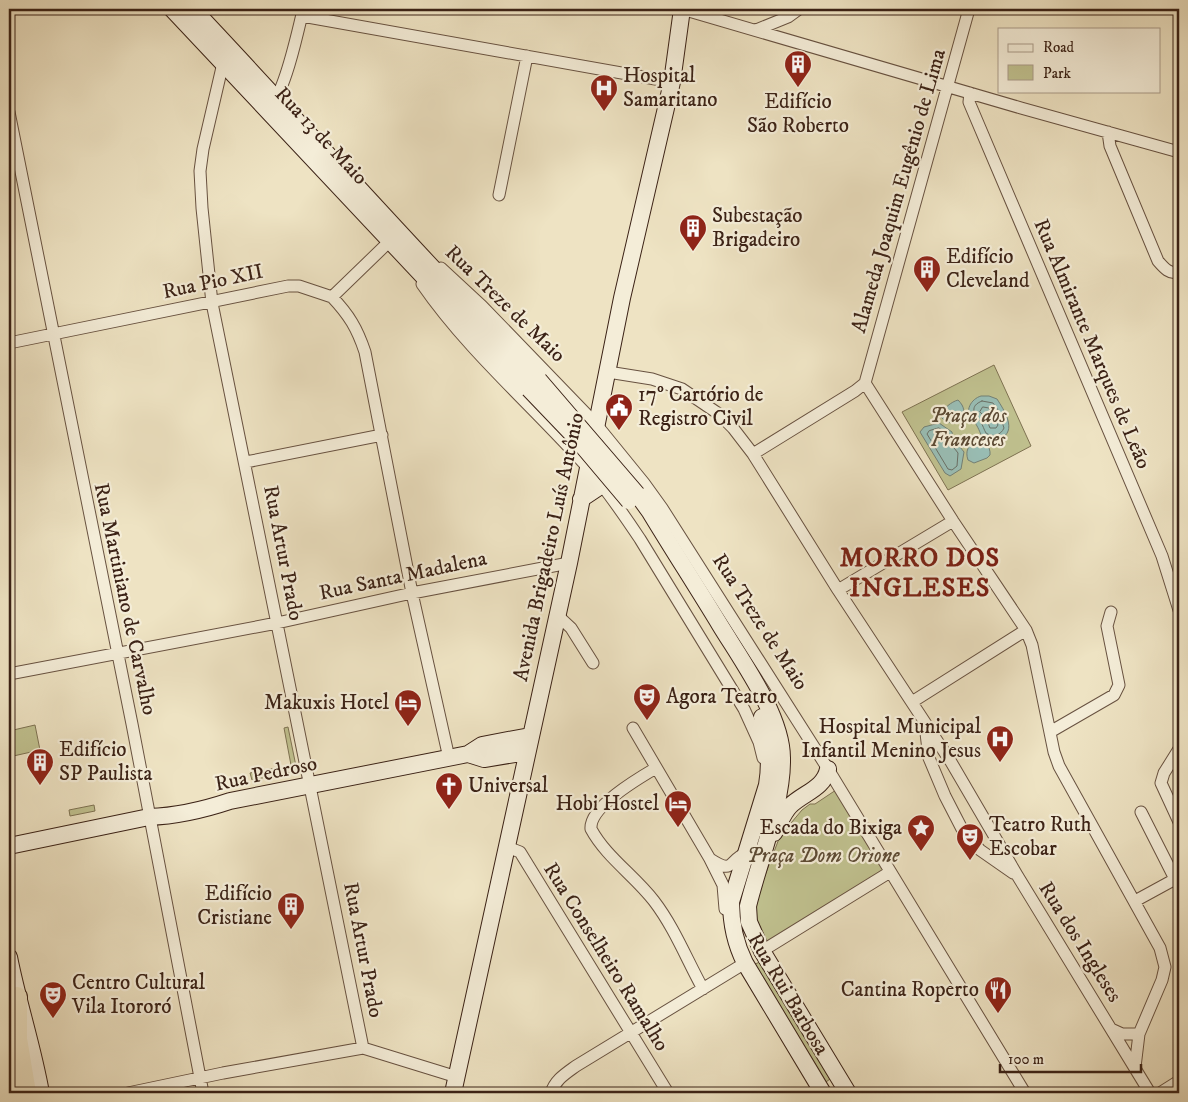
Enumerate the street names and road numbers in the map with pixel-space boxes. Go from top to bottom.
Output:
street label: Alameda Joaquim Eugênio de Lima [846,46,952,336]
street label: Rua 13 de Maio [269,81,373,191]
street label: Rua Almirante Marques de Leão [1027,215,1157,473]
street label: Rua Treze de Maio [439,240,571,368]
street label: Rua Pio XII [160,259,266,305]
street label: Avenida Brigadeiro Luís Antônio [508,410,590,684]
street label: Rua Martiniano de Carvalho [88,480,162,718]
street label: Rua Artur Prado [257,483,309,623]
street label: Rua Santa Madalena [317,546,489,606]
street label: Rua Treze de Maio [706,549,814,695]
street label: Rua Pedroso [212,750,320,798]
street label: Rua Conselheiro Ramalho [537,858,675,1056]
street label: Rua dos Ingleses [1033,877,1127,1007]
street label: Rua Artur Prado [337,880,389,1020]
street label: Rua Rui Barbosa [741,928,835,1060]

